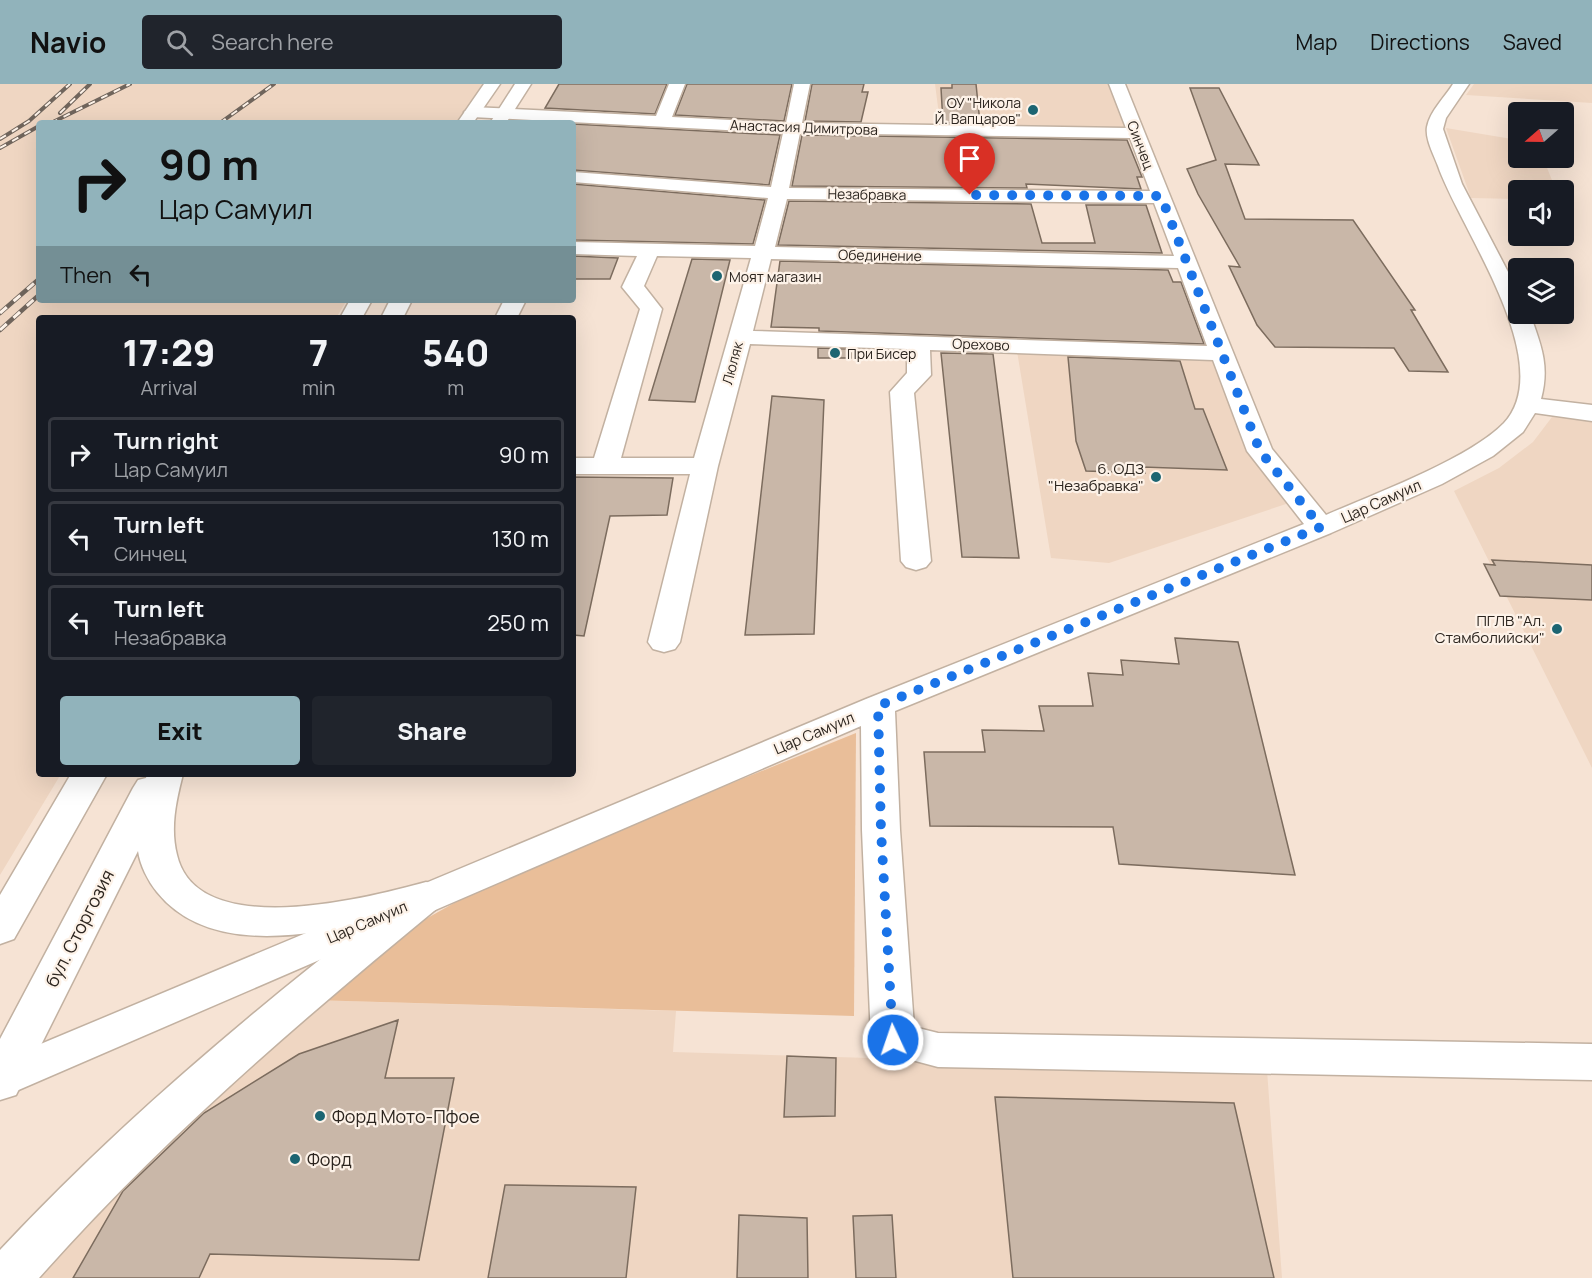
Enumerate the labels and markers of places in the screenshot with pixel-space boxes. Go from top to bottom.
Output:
place label: ОУ "Никола Й. Вапцаров" [935,93,1021,128]
marker: ОУ "Никола Й. Вапцаров" [1026,103,1040,117]
pin [944,133,995,195]
place label: Моят магазин [729,267,821,286]
marker: Моят магазин [710,269,724,283]
place label: При Бисер [847,344,916,363]
marker: При Бисер [828,346,842,360]
place label: 6. ОДЗ "Незабравка" [1048,458,1144,496]
marker: 6. ОДЗ "Незабравка" [1149,470,1163,484]
place label: ПГЛВ "Ал. Стамболийски" [1435,610,1545,648]
marker: ПГЛВ "Ал. Стамболийски" [1550,622,1564,636]
place label: Форд Мото-Пфое [332,1104,480,1128]
marker: Форд Мото-Пфое [313,1109,327,1123]
place label: Форд [307,1147,352,1171]
marker: Форд [288,1152,302,1166]

